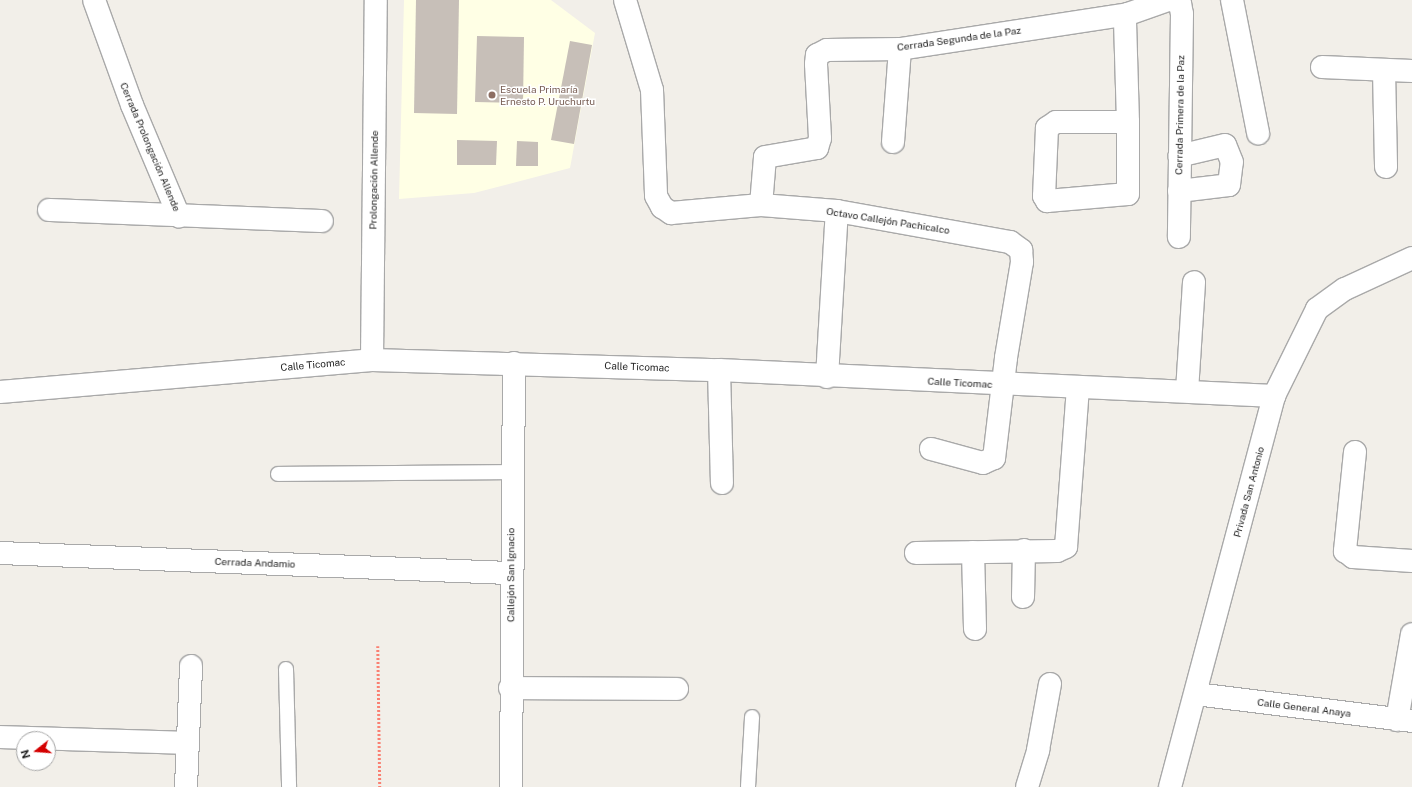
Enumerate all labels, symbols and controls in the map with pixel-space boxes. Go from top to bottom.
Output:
street label: Cerrada Segunda de la Paz [896,24,1022,54]
street label: Cerrada Primera de la Paz [1173,55,1187,175]
street label: Cerrada Prolongación Allende [117,81,183,213]
place label: Escuela Primaría Ernesto P. Uruchurtu [500,83,595,106]
marker: Escuela Primaría Ernesto P. Uruchurtu [487,90,497,100]
street label: Prolongación Allende [367,130,381,230]
street label: Octavo Callejón Pachicalco [825,205,951,237]
street label: Calle Ticomac [280,356,346,374]
street label: Calle Ticomac [604,360,670,374]
street label: Calle Ticomac [927,375,993,391]
street label: Privada San Antonio [1231,445,1267,539]
street label: Callejón San Ignacio [505,528,517,622]
street label: Cerrada Andamio [214,556,296,570]
street label: Calle General Anaya [1257,696,1351,720]
north arrow [16,731,56,771]
text: N [18,748,32,760]

